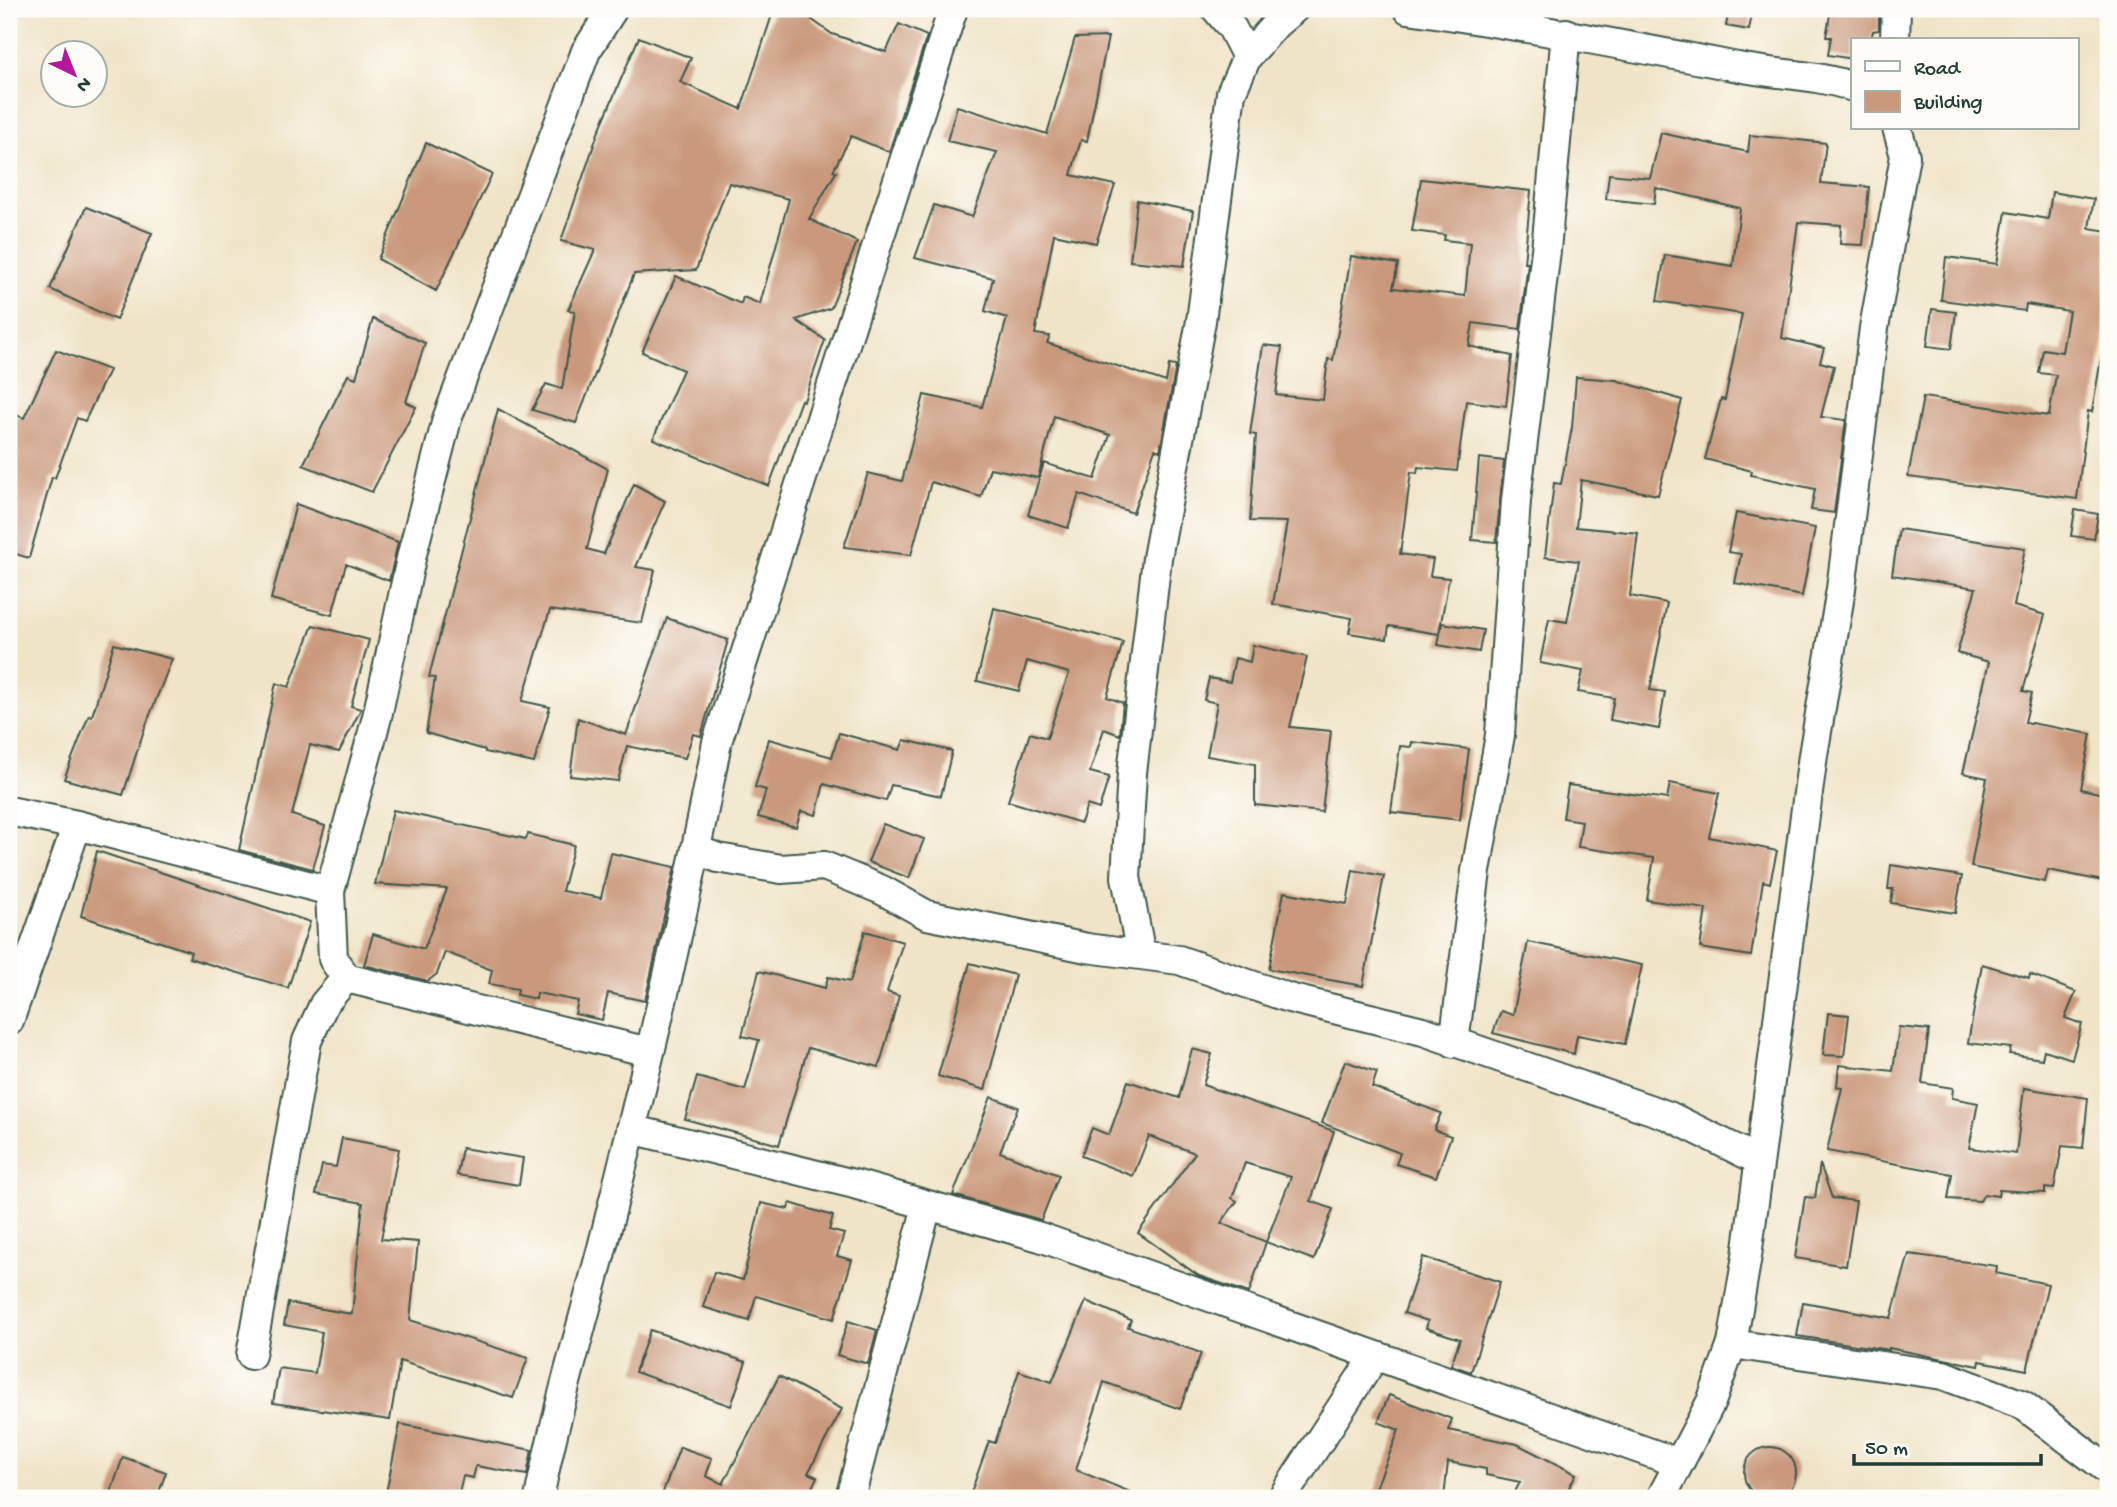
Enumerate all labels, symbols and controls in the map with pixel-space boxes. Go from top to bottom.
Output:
north arrow [38,38,108,108]
legend [1851,38,2078,130]
text: Road [1914,58,1962,83]
text: N [71,71,96,97]
text: Building [1913,92,1983,117]
scale bar [1854,1423,2042,1467]
text: 50 m [1865,1438,1908,1463]

